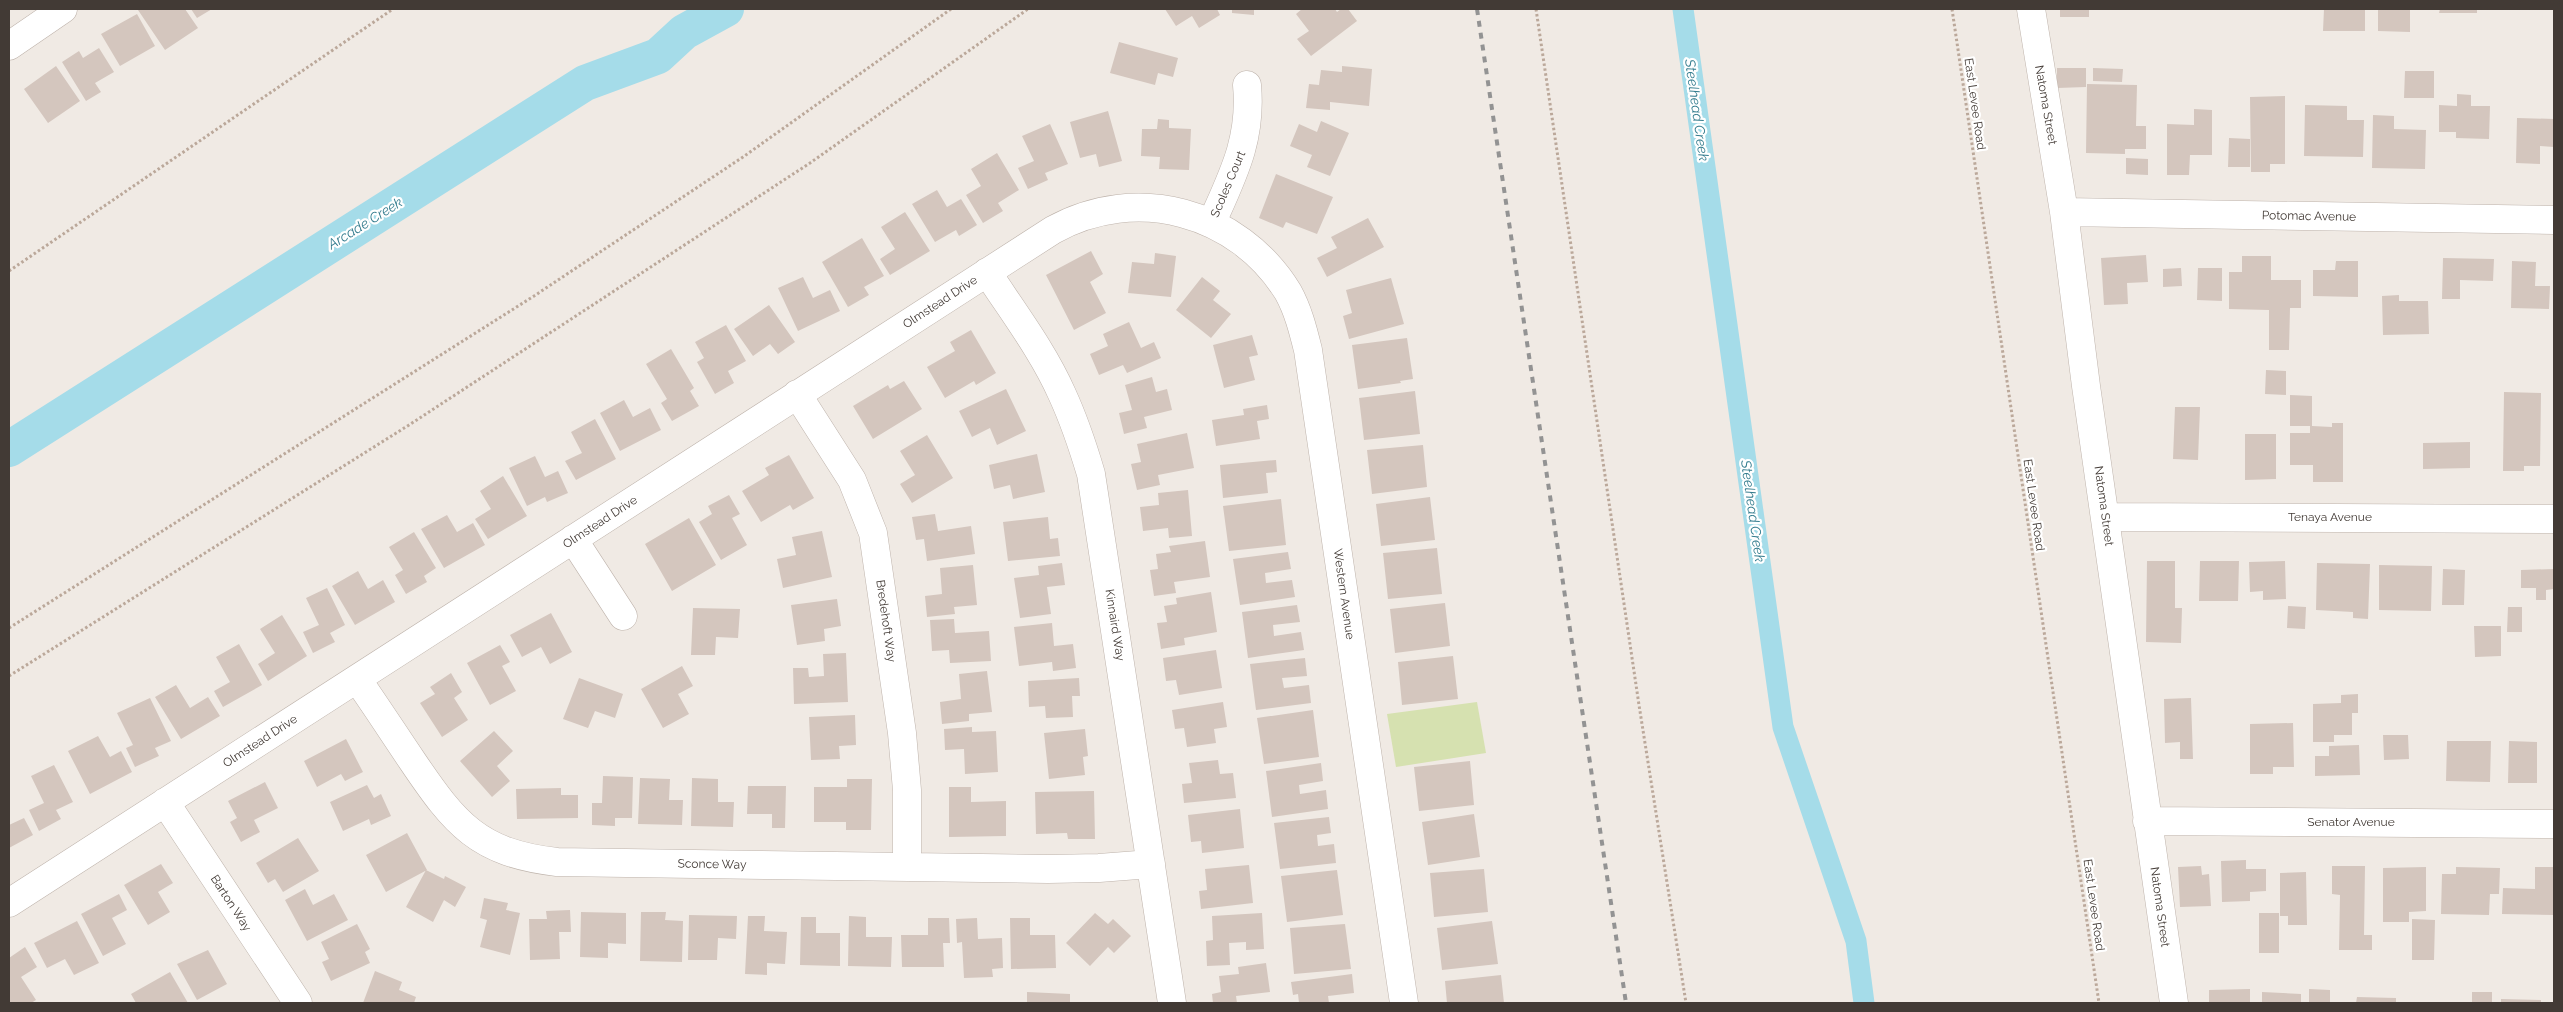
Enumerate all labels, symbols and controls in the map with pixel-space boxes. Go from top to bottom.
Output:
water label: Steelhead Creek [1682,57,1712,163]
street label: East Levee Road [1962,57,1988,151]
street label: Natoma Street [2032,64,2060,146]
street label: Scoles Court [1208,149,1248,219]
water label: Arcade Creek [324,193,406,253]
street label: Potomac Avenue [2262,208,2356,224]
street label: Olmstead Drive [900,273,980,331]
water label: Steelhead Creek [1738,458,1768,564]
street label: East Levee Road [2021,458,2047,552]
street label: Natoma Street [2091,465,2117,547]
street label: Olmstead Drive [560,493,640,551]
street label: Tenaya Avenue [2288,510,2372,524]
street label: Western Avenue [1331,548,1357,640]
street label: Bredehoft Way [873,579,899,664]
street label: Kinnaird Way [1102,588,1128,662]
street label: Olmstead Drive [220,712,300,770]
street label: Senator Avenue [2307,815,2395,829]
street label: Sconce Way [677,856,747,872]
street label: East Levee Road [2081,858,2107,952]
street label: Natoma Street [2147,866,2173,948]
street label: Barton Way [208,872,255,934]

